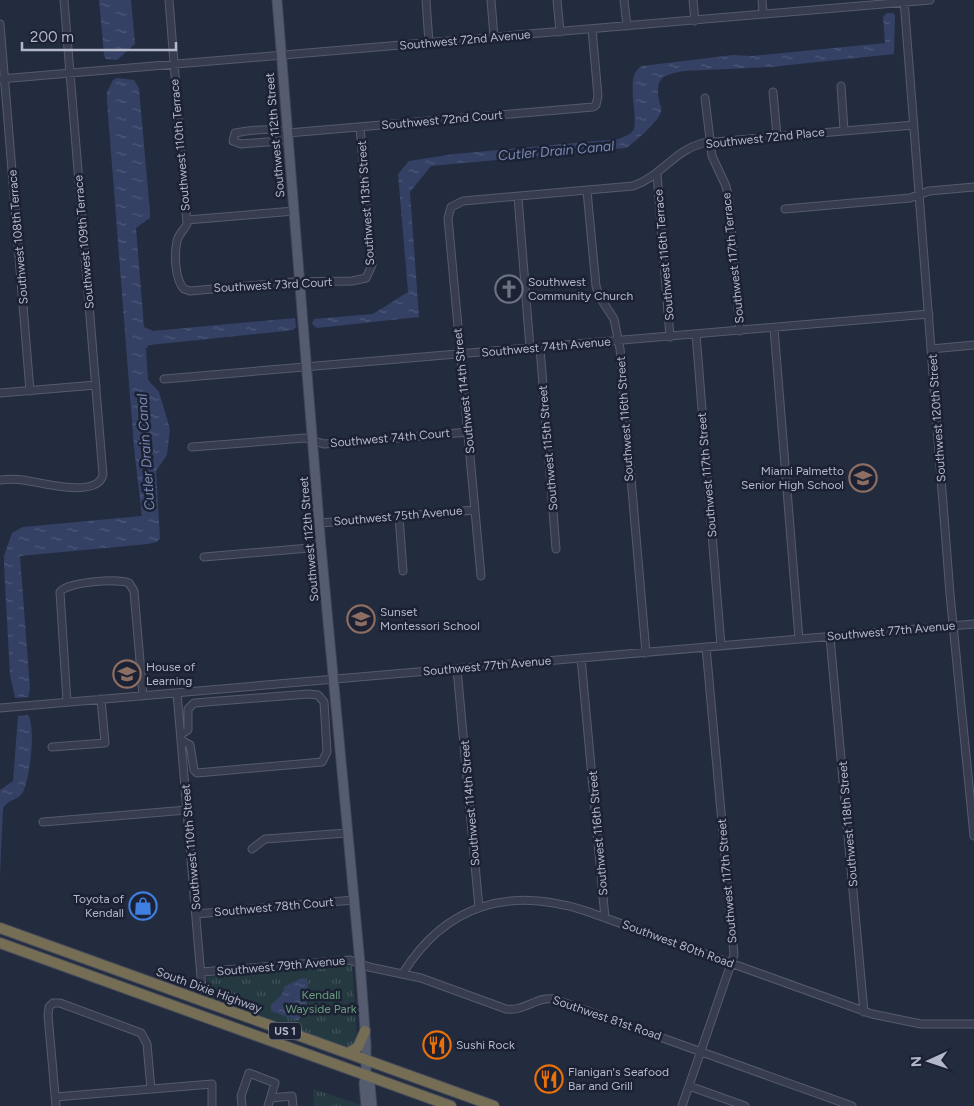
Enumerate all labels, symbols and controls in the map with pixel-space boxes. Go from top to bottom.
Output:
scale bar [22,20,176,52]
street label: Southwest 72nd Avenue [399,27,532,53]
text: 200 m [30,28,74,46]
street label: Southwest 112th Street [263,71,287,198]
street label: Southwest 110th Terrace [167,78,193,212]
street label: Southwest 72nd Court [381,108,504,132]
street label: Southwest 72nd Place [705,125,826,151]
water label: Cutler Drain Canal [497,137,616,165]
street label: Southwest 113th Street [355,140,377,266]
street label: Southwest 108th Terrace [5,169,31,305]
street label: Southwest 109th Terrace [71,174,97,310]
street label: Southwest 116th Terrace [651,188,677,321]
street label: Southwest 117th Terrace [719,192,747,324]
church icon: Southwest Community Church [494,274,524,304]
street label: Southwest 73rd Court [213,275,333,295]
place label: Southwest Community Church [528,275,634,303]
street label: Southwest 114th Street [450,327,478,455]
street label: Southwest 74th Avenue [481,334,612,360]
street label: Southwest 120th Street [926,353,948,482]
street label: Southwest 116th Street [614,355,636,482]
street label: Southwest 115th Street [536,384,560,511]
water label: Cutler Drain Canal [133,392,159,511]
street label: Southwest 117th Street [695,412,719,538]
street label: Southwest 74th Court [330,426,451,450]
school or university icon: Miami Palmetto Senior High School [848,463,878,493]
place label: Miami Palmetto Senior High School [741,464,844,492]
street label: Southwest 112th Street [297,475,321,602]
street label: Southwest 75th Avenue [333,503,463,529]
school or university icon: Sunset Montessori School [346,604,376,634]
place label: Sunset Montessori School [380,605,480,633]
street label: Southwest 77th Avenue [826,618,956,644]
street label: Southwest 77th Avenue [422,653,552,679]
school or university icon: House of Learning [112,659,142,689]
place label: House of Learning [146,660,196,688]
street label: Southwest 114th Street [457,739,482,866]
street label: Southwest 118th Street [835,760,860,887]
street label: Southwest 116th Street [586,769,610,896]
street label: Southwest 110th Street [178,783,203,911]
street label: Southwest 117th Street [715,818,739,944]
shop icon: Toyota of Kendall [128,891,158,921]
place label: Toyota of Kendall [73,892,125,920]
street label: Southwest 78th Court [214,895,335,919]
street label: Southwest 80th Road [620,917,736,971]
street label: Southwest 79th Avenue [216,953,346,979]
street label: South Dixie Highway [154,964,264,1016]
park label: Kendall Wayside Park [285,988,357,1016]
street label: Southwest 81st Road [551,993,663,1043]
road number: US 1 [269,1022,301,1040]
restaurant icon: Sushi Rock [422,1030,452,1060]
north arrow [904,1036,954,1086]
place label: Sushi Rock [456,1038,515,1052]
text: N [908,1056,925,1068]
restaurant icon: Flanigan's Seafood Bar and Grill [534,1064,564,1094]
place label: Flanigan's Seafood Bar and Grill [568,1065,669,1093]

